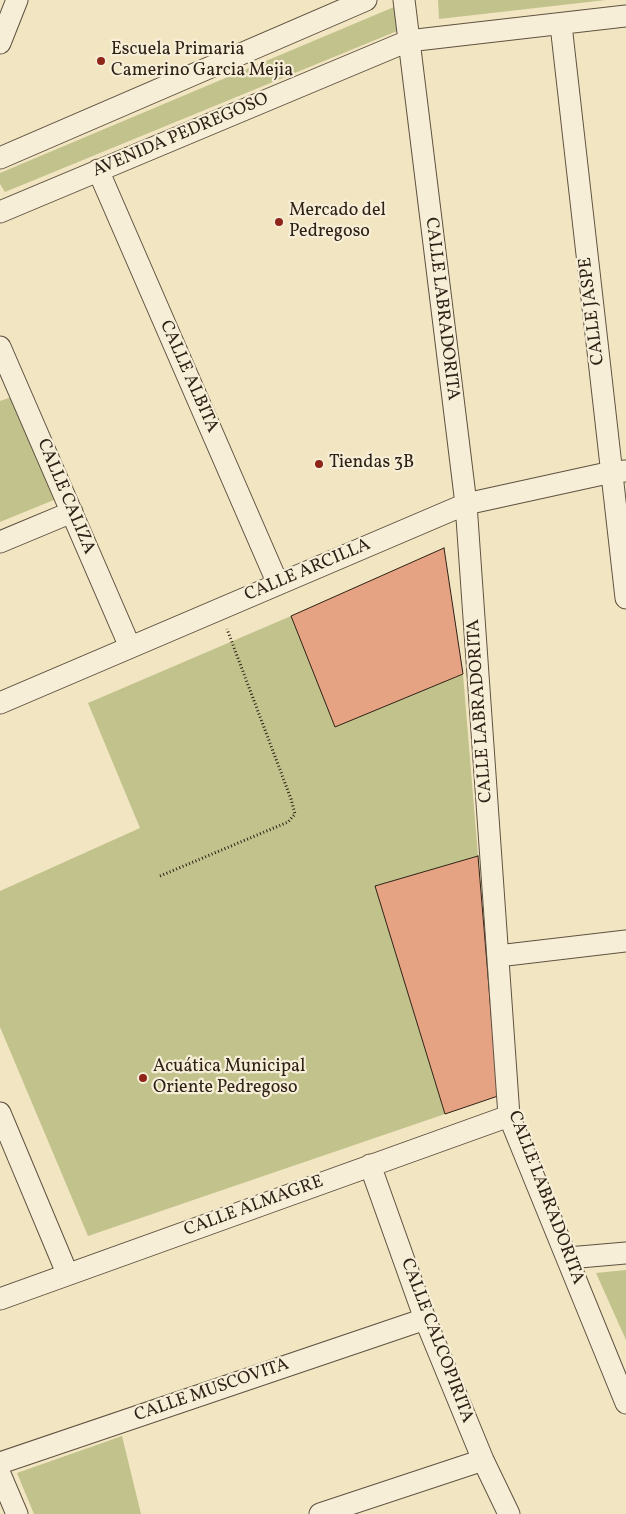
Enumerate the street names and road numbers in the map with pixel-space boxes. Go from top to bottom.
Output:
street label: AVENIDA PEDREGOSO [90,89,272,183]
street label: CALLE LABRADORITA [419,216,463,402]
street label: CALLE JASPE [576,256,610,366]
street label: CALLE ALBITA [154,318,222,436]
street label: CALLE CALIZA [31,436,99,558]
street label: CALLE ARCILLA [242,535,374,607]
street label: CALLE LABRADORITA [464,618,498,804]
street label: CALLE LABRADORITA [502,1108,588,1288]
street label: CALLE ALMAGRE [181,1172,327,1242]
street label: CALLE CALCOPIRITA [395,1256,477,1426]
street label: CALLE MUSCOVITA [132,1354,292,1428]

